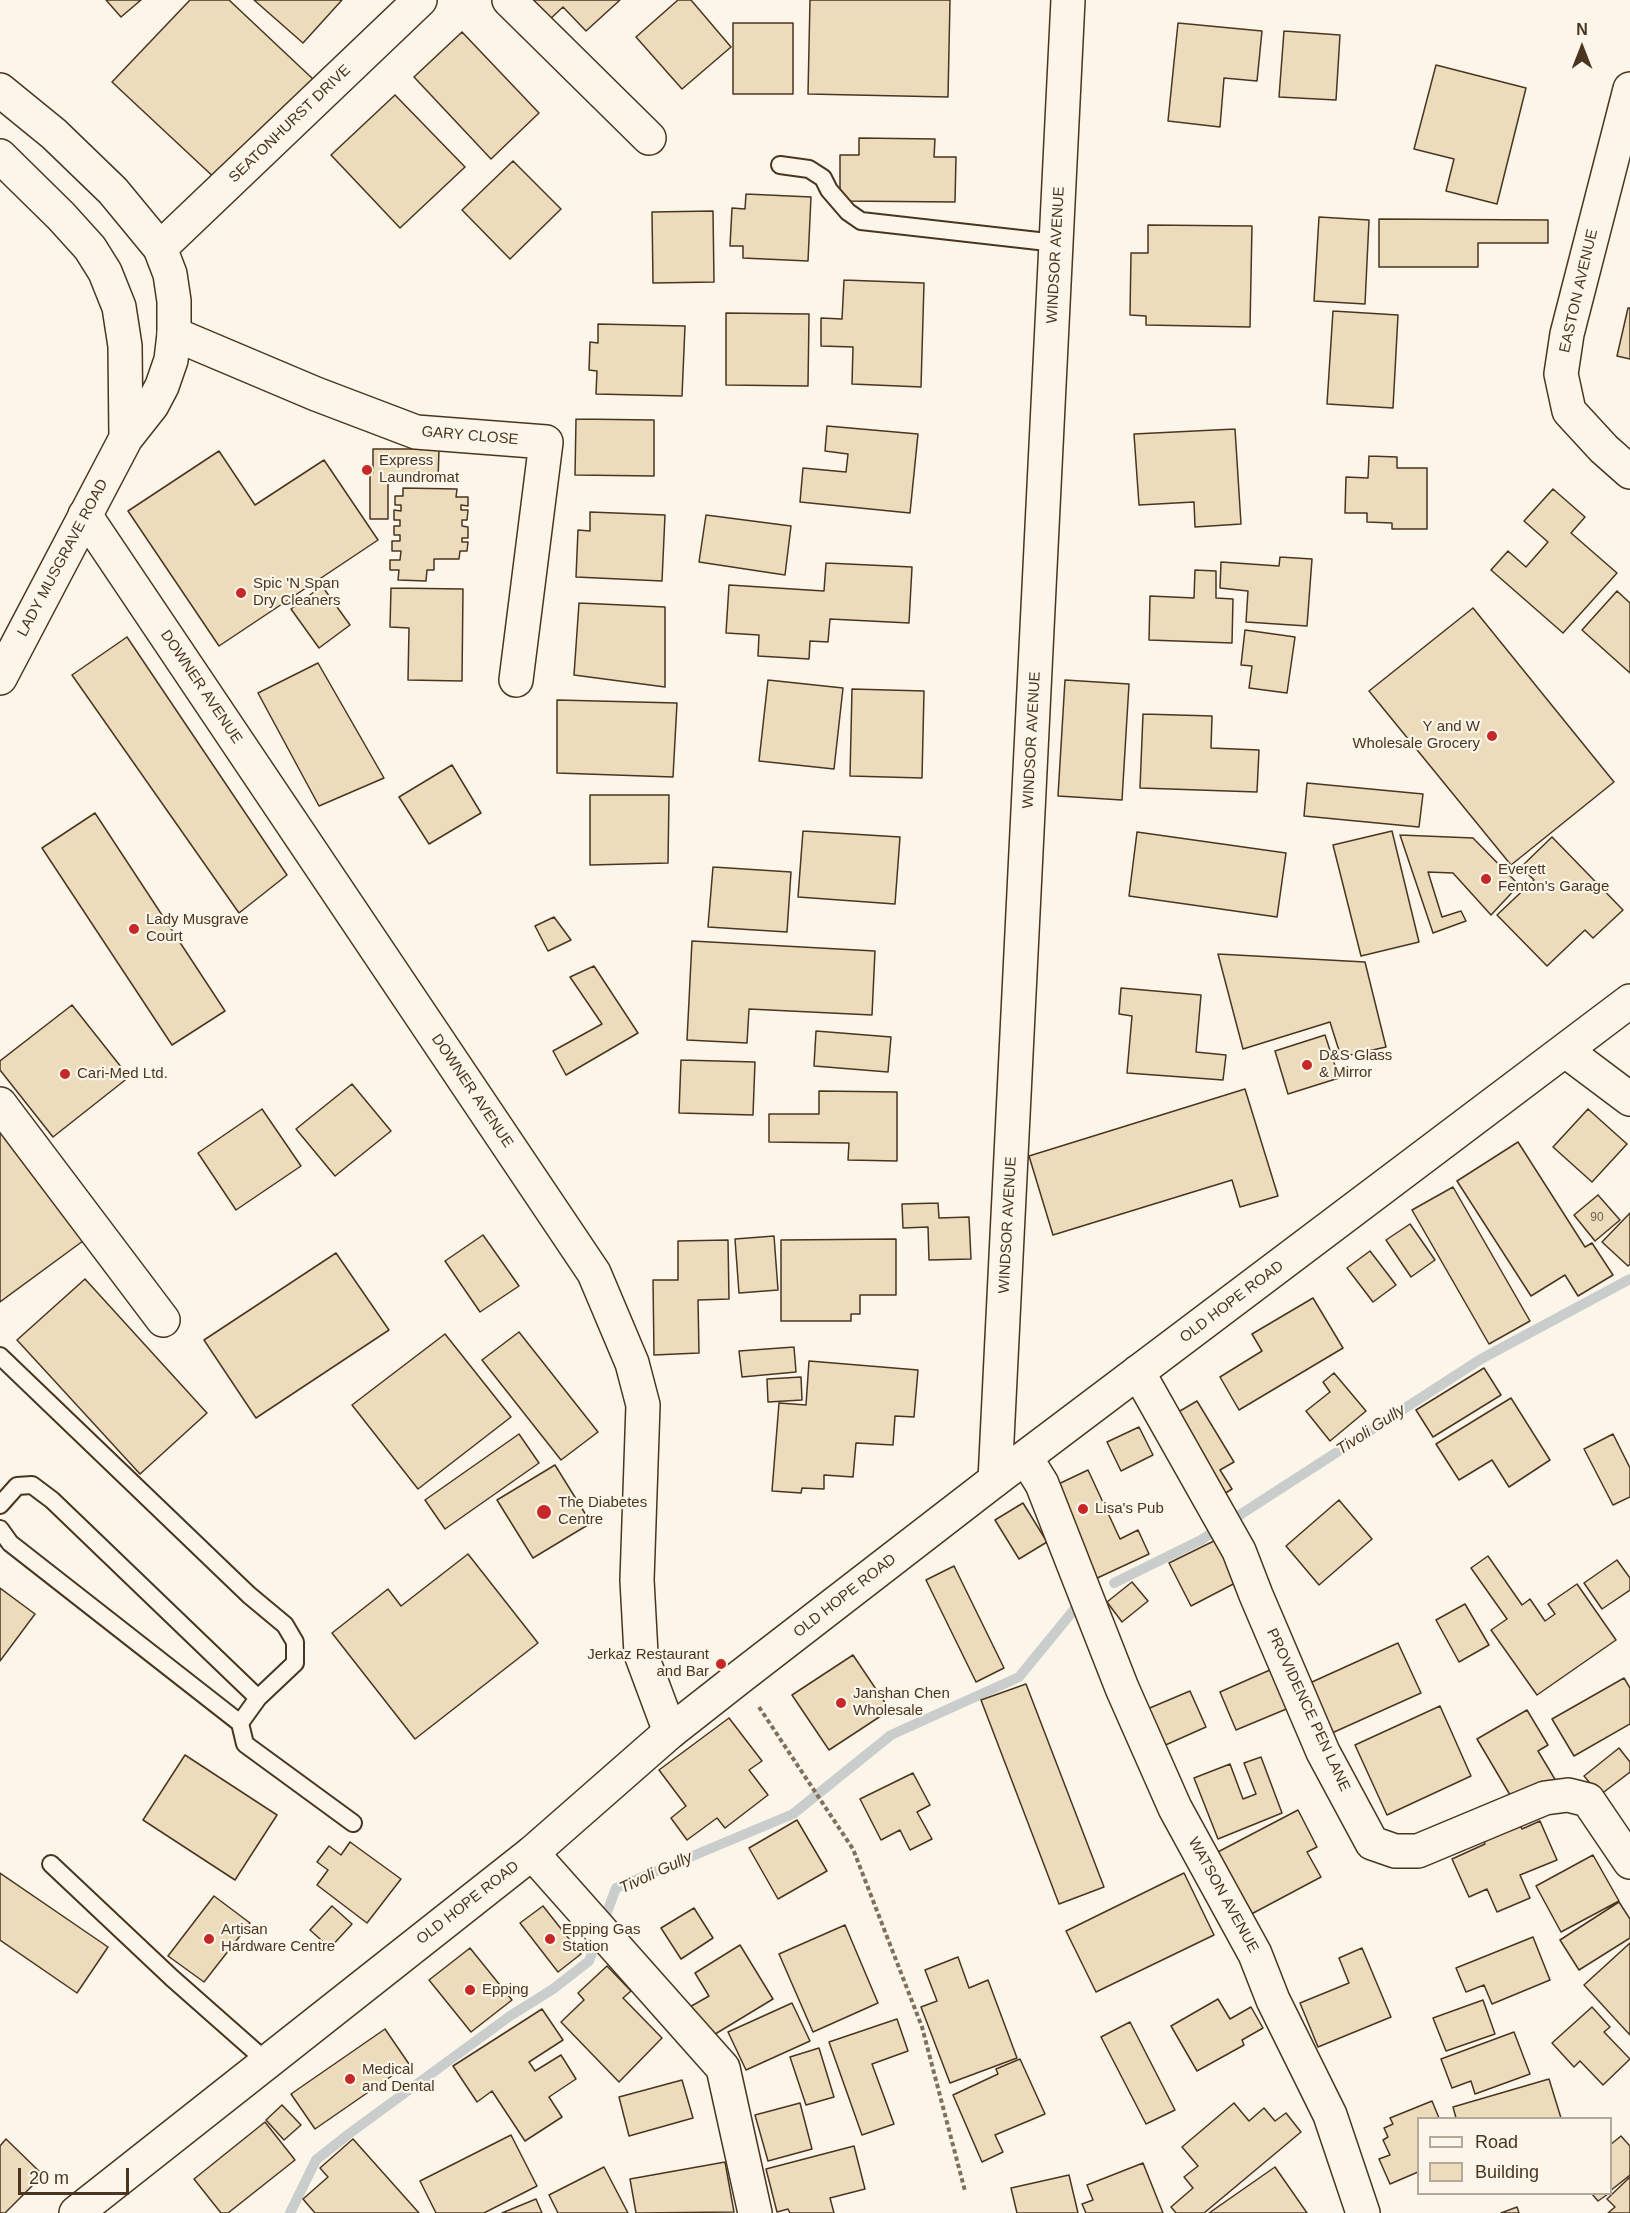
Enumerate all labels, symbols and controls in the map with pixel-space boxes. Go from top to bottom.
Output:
north arrow [1552,18,1612,78]
text: N [1576,21,1588,38]
street label: SEATONHURST DRIVE [225,61,355,187]
street label: WINDSOR AVENUE [1043,186,1069,324]
street label: EASTON AVENUE [1556,228,1602,354]
street label: GARY CLOSE [421,423,519,449]
place label: Express Laundromat [379,452,459,487]
marker: Express Laundromat [360,463,374,477]
street label: LADY MUSGRAVE ROAD [14,476,112,640]
place label: Spic 'N Span Dry Cleaners [253,575,341,610]
marker: Spic 'N Span Dry Cleaners [234,586,248,600]
street label: DOWNER AVENUE [156,627,246,747]
street label: WINDSOR AVENUE [1019,671,1045,809]
place label: Y and W Wholesale Grocery [1352,718,1480,753]
marker: Y and W Wholesale Grocery [1485,729,1499,743]
place label: Everett Fenton's Garage [1498,861,1609,896]
marker: Everett Fenton's Garage [1479,872,1493,886]
place label: Lady Musgrave Court [146,911,249,946]
marker: Lady Musgrave Court [127,922,141,936]
street label: DOWNER AVENUE [427,1031,517,1151]
place label: D&S Glass & Mirror [1319,1047,1392,1082]
marker: D&S Glass & Mirror [1300,1058,1314,1072]
place label: Cari-Med Ltd. [77,1065,168,1083]
marker: Cari-Med Ltd. [58,1067,72,1081]
street label: WINDSOR AVENUE [995,1156,1021,1294]
house number: 90 [1590,1211,1604,1225]
street label: OLD HOPE ROAD [1177,1257,1287,1347]
water label: Tivoli Gully [1333,1401,1409,1459]
place label: The Diabetes Centre [558,1494,647,1529]
place label: Lisa's Pub [1095,1500,1164,1518]
marker: Lisa's Pub [1076,1502,1090,1516]
marker: The Diabetes Centre [535,1503,553,1521]
street label: OLD HOPE ROAD [790,1550,900,1642]
street label: PROVIDENCE PEN LANE [1262,1626,1354,1794]
place label: Jerkaz Restaurant and Bar [587,1646,709,1681]
marker: Jerkaz Restaurant and Bar [714,1657,728,1671]
place label: Janshan Chen Wholesale [853,1685,950,1720]
marker: Janshan Chen Wholesale [834,1696,848,1710]
street label: WATSON AVENUE [1184,1834,1262,1956]
water label: Tivoli Gully [617,1848,695,1898]
street label: OLD HOPE ROAD [413,1857,523,1949]
place label: Artisan Hardware Centre [221,1921,335,1956]
place label: Epping Gas Station [562,1921,640,1956]
marker: Artisan Hardware Centre [202,1932,216,1946]
marker: Epping Gas Station [543,1932,557,1946]
place label: Epping [482,1981,529,1999]
marker: Epping [463,1983,477,1997]
place label: Medical and Dental [362,2061,435,2096]
marker: Medical and Dental [343,2072,357,2086]
legend [1417,2117,1612,2195]
text: Road [1475,2132,1518,2152]
scale bar [21,2156,132,2194]
text: Building [1475,2162,1539,2182]
text: 20 m [29,2168,69,2188]

